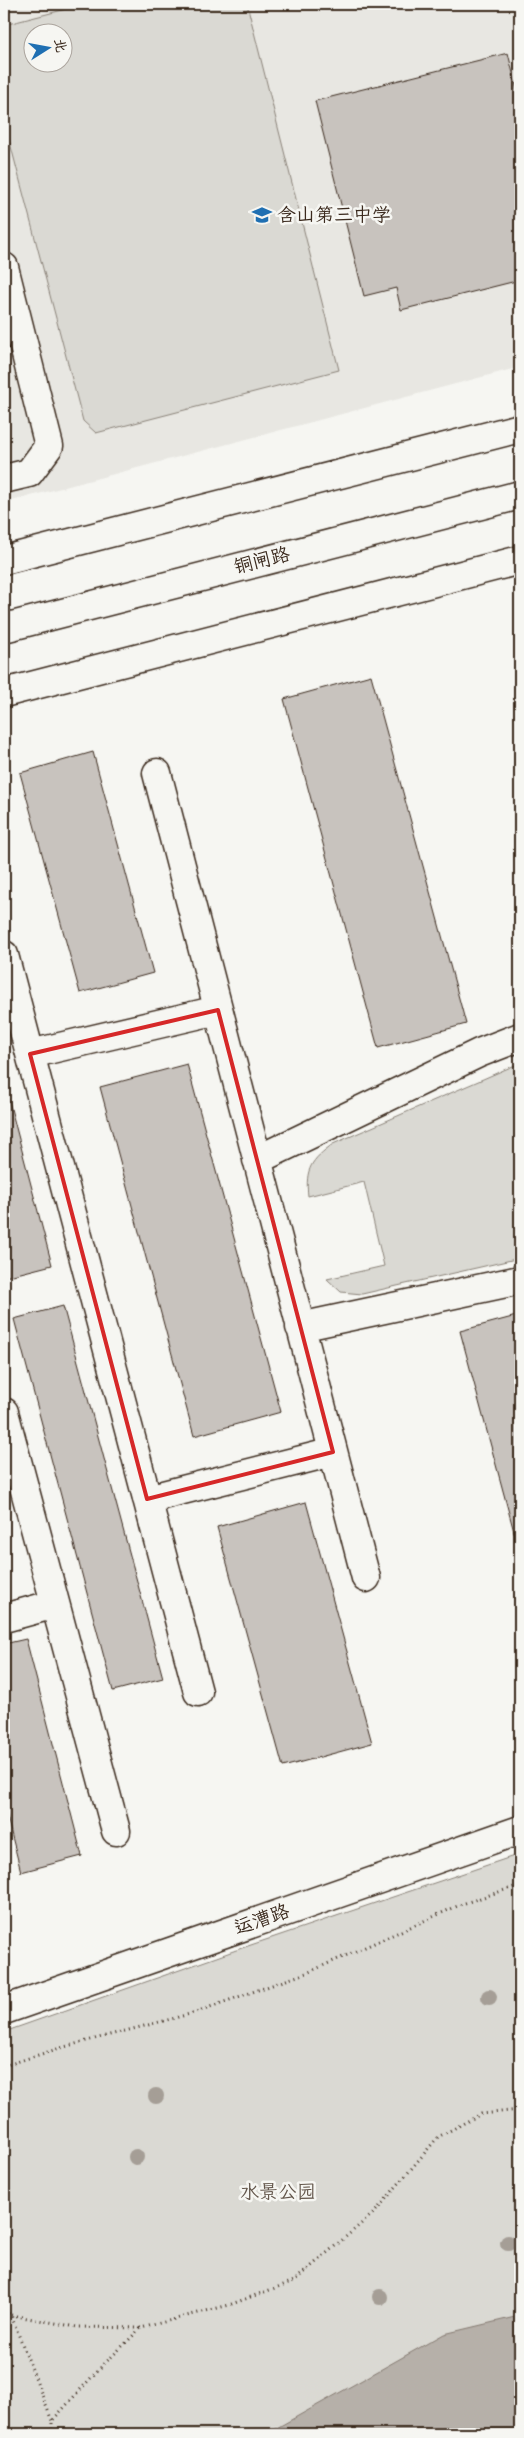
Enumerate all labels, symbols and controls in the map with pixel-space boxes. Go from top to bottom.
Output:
north arrow [22,22,72,72]
text: 北 [50,37,70,54]
place label: 含山第三中学 [277,203,391,228]
school or university icon: 含山第三中学 [251,204,273,226]
street label: 铜闸路 [231,542,293,580]
street label: 运漕路 [231,1899,293,1941]
park label: 水景公园 [240,2180,316,2205]

